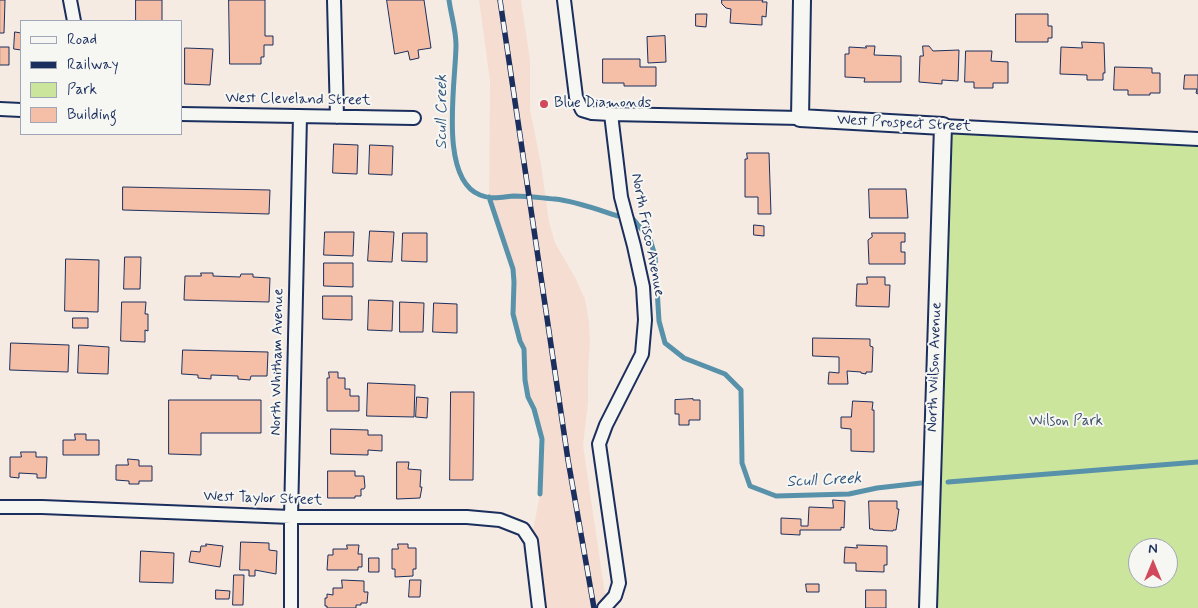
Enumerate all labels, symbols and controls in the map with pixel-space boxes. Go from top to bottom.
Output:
legend [20,20,182,135]
text: Road [67,30,97,50]
text: Railway [67,55,119,75]
water label: Scull Creek [433,75,453,149]
text: Park [67,80,97,100]
street label: West Cleveland Street [225,90,371,110]
place label: Blue Diamonds [554,95,651,113]
marker: Blue Diamonds [538,98,550,110]
text: Building [67,105,117,125]
street label: West Prospect Street [836,111,972,137]
street label: North Frisco Avenue [626,172,668,298]
street label: North Whitham Avenue [268,288,288,436]
street label: North Wilson Avenue [924,302,946,432]
park label: Wilson Park [1029,413,1103,431]
water label: Scull Creek [786,469,862,493]
street label: West Taylor Street [203,488,323,510]
north arrow [1128,538,1178,588]
text: N [1148,540,1158,558]

